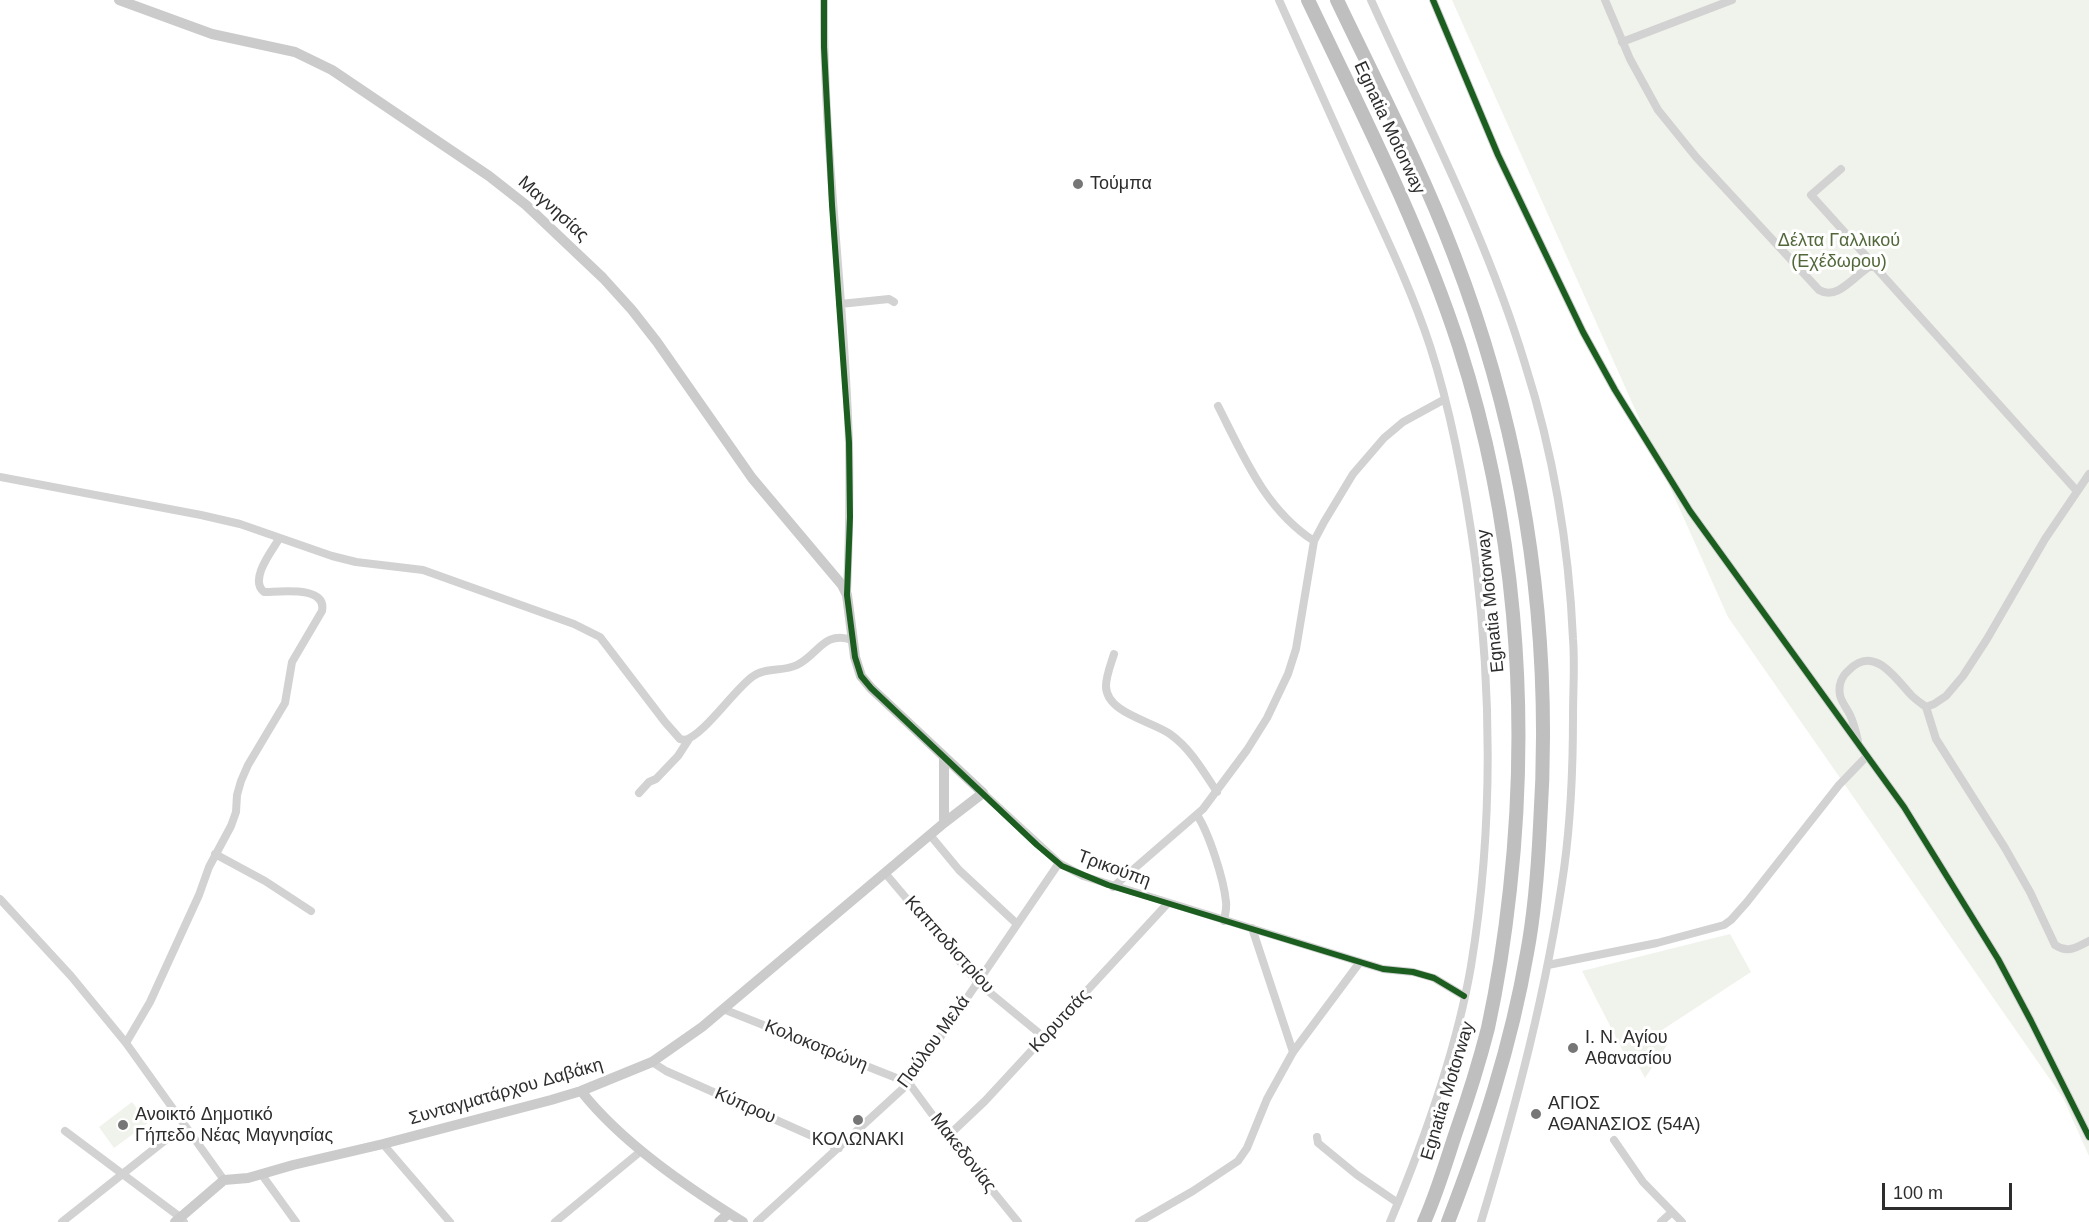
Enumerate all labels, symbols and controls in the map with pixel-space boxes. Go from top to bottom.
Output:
street label: Egnatia Motorway [1349,58,1429,198]
street label: Μαγνησίας [513,172,593,246]
place label: Τούμπα [1090,173,1152,195]
marker: Τούμπα [1071,177,1085,191]
park label: Δέλτα Γαλλικού (Εχέδωρου) [1778,230,1900,272]
street label: Egnatia Motorway [1473,528,1509,674]
street label: Τρικούπη [1074,846,1154,892]
street label: Καπποδιστρίου [900,892,998,998]
street label: Κορυτσάς [1025,985,1095,1057]
street label: Παύλου Μελά [893,992,975,1092]
street label: Κολοκοτρώνη [761,1016,871,1076]
street label: Egnatia Motorway [1417,1019,1479,1163]
place label: Ι. Ν. Αγίου Αθανασίου [1585,1027,1672,1070]
marker: Ι. Ν. Αγίου Αθανασίου [1566,1041,1580,1055]
street label: Συνταγματάρχου Δαβάκη [407,1054,605,1130]
street label: Κύπρου [711,1083,779,1129]
place label: ΑΓΙΟΣ ΑΘΑΝΑΣΙΟΣ (54Α) [1548,1093,1701,1136]
place label: Ανοικτό Δημοτικό Γήπεδο Νέας Μαγνησίας [135,1104,333,1146]
marker: ΑΓΙΟΣ ΑΘΑΝΑΣΙΟΣ (54Α) [1529,1107,1543,1121]
street label: Μακεδονίας [925,1109,1001,1197]
marker: ΚΟΛΩΝΑΚΙ [851,1113,865,1127]
marker: Ανοικτό Δημοτικό Γήπεδο Νέας Μαγνησίας [116,1118,130,1132]
place label: ΚΟΛΩΝΑΚΙ [812,1129,904,1151]
scale bar [1885,1171,2016,1209]
text: 100 m [1893,1183,1943,1203]

